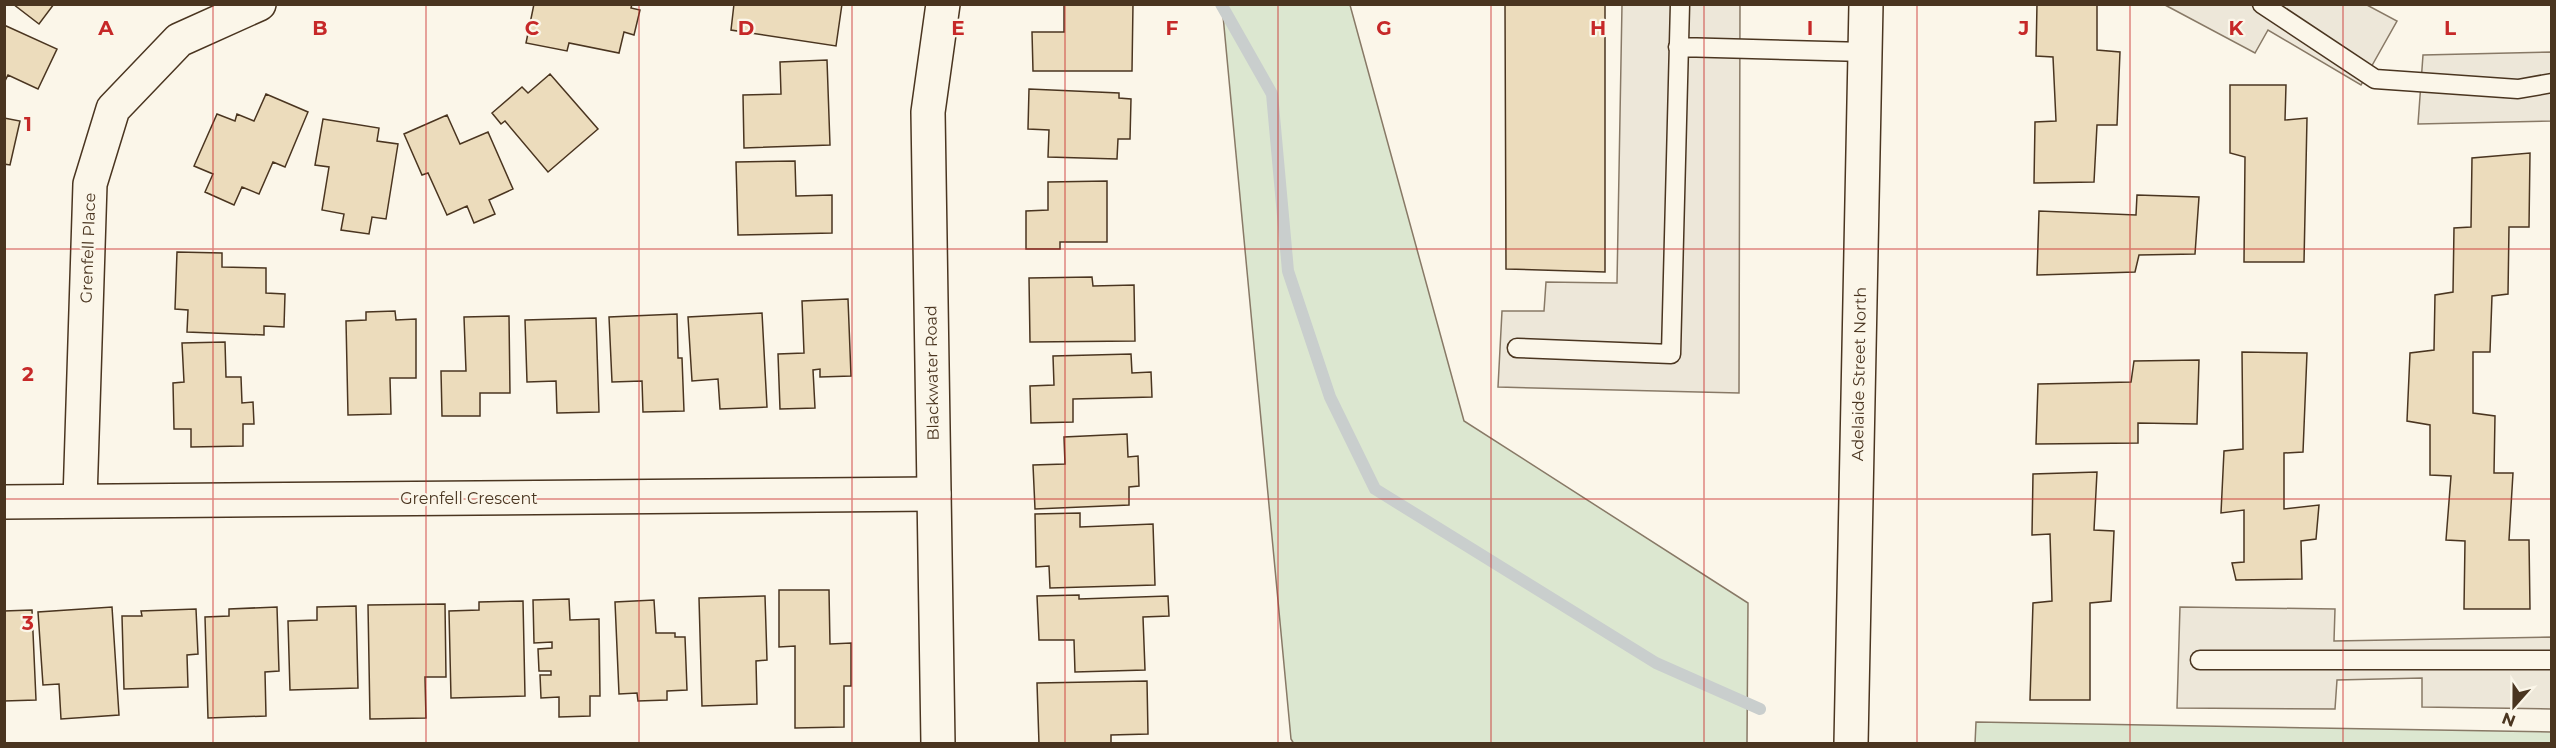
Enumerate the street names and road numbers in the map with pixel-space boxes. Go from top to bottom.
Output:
street label: Grenfell Place [77,192,99,304]
street label: Adelaide Street North [1848,287,1870,461]
street label: Blackwater Road [921,305,943,441]
street label: Grenfell Crescent [400,489,538,508]

